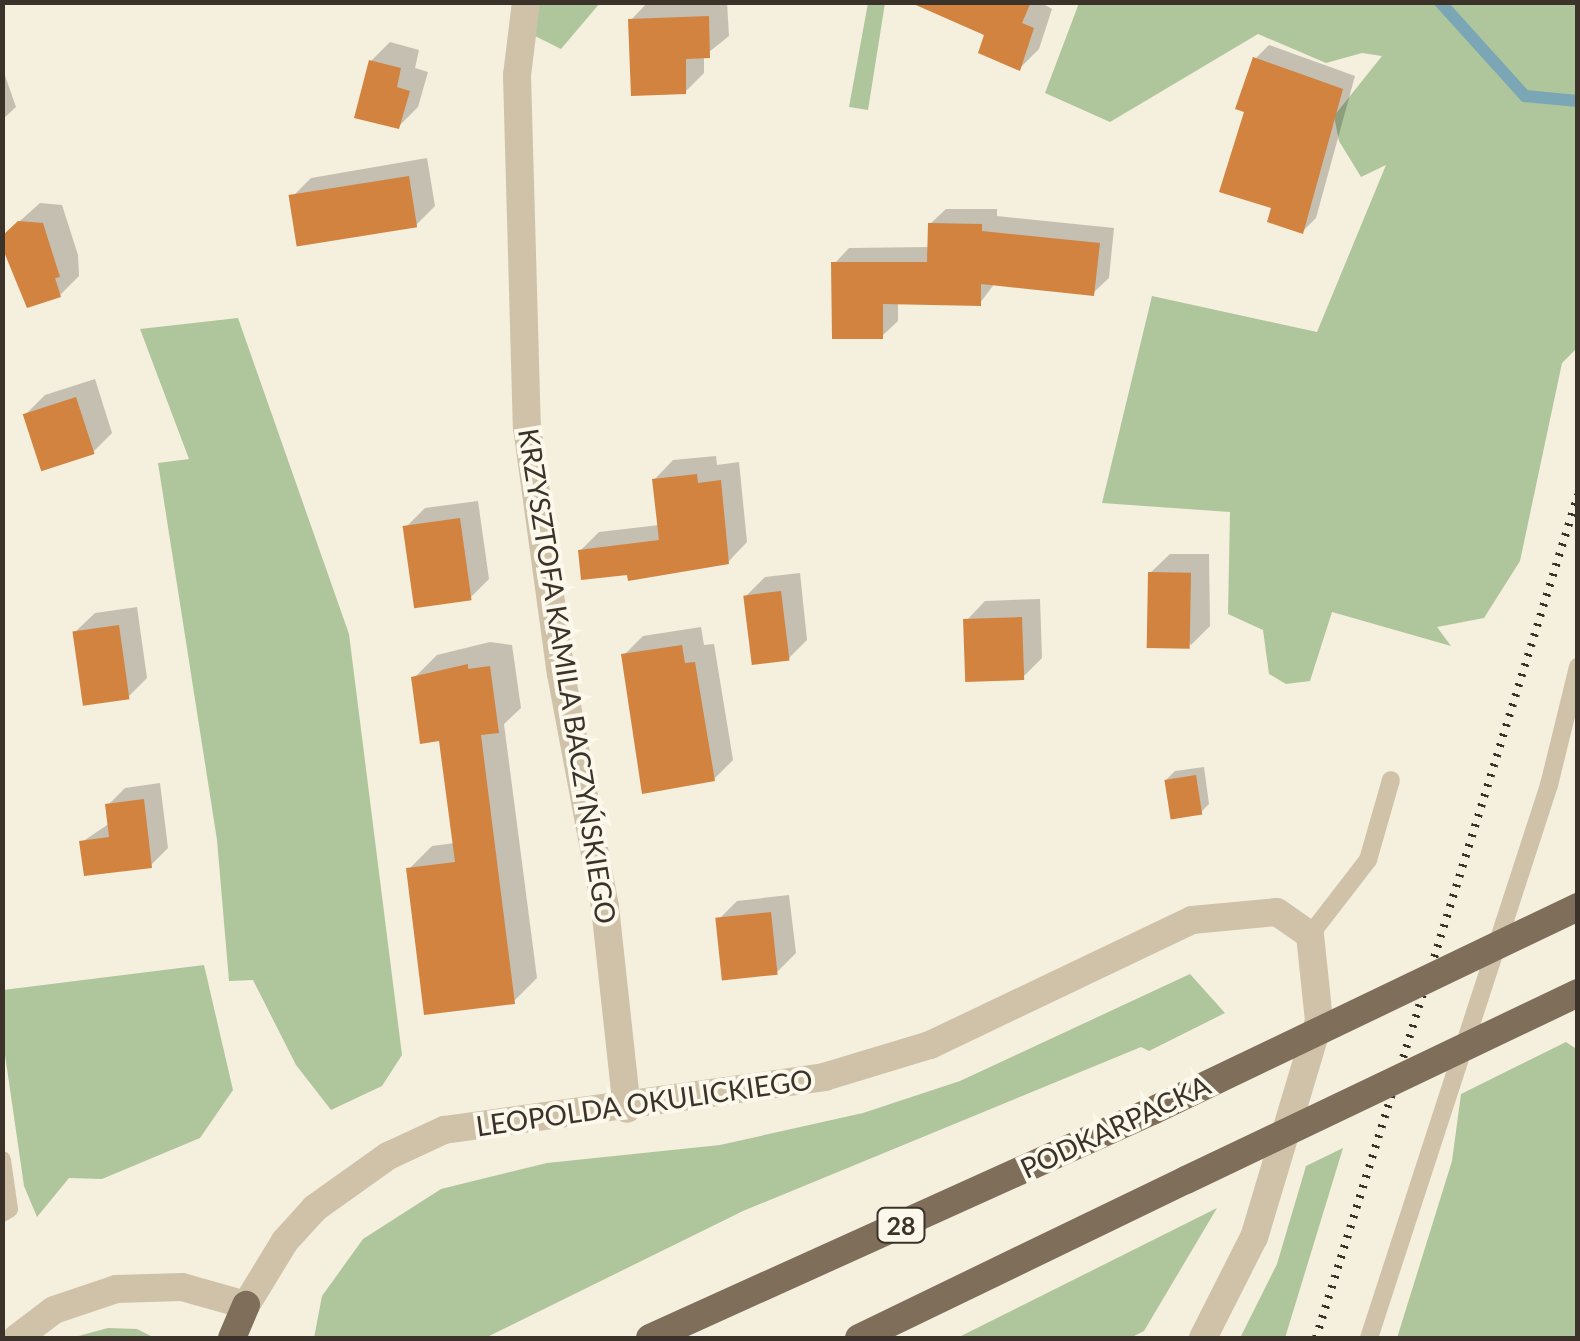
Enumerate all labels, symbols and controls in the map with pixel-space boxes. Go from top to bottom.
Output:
street label: KRZYSZTOFA KAMILA BACZYŃSKIEGO [512,425,624,927]
street label: LEOPOLDA OKULICKIEGO [473,1062,815,1142]
street label: PODKARPACKA [1015,1067,1215,1185]
road number: 28 [876,1205,926,1245]

